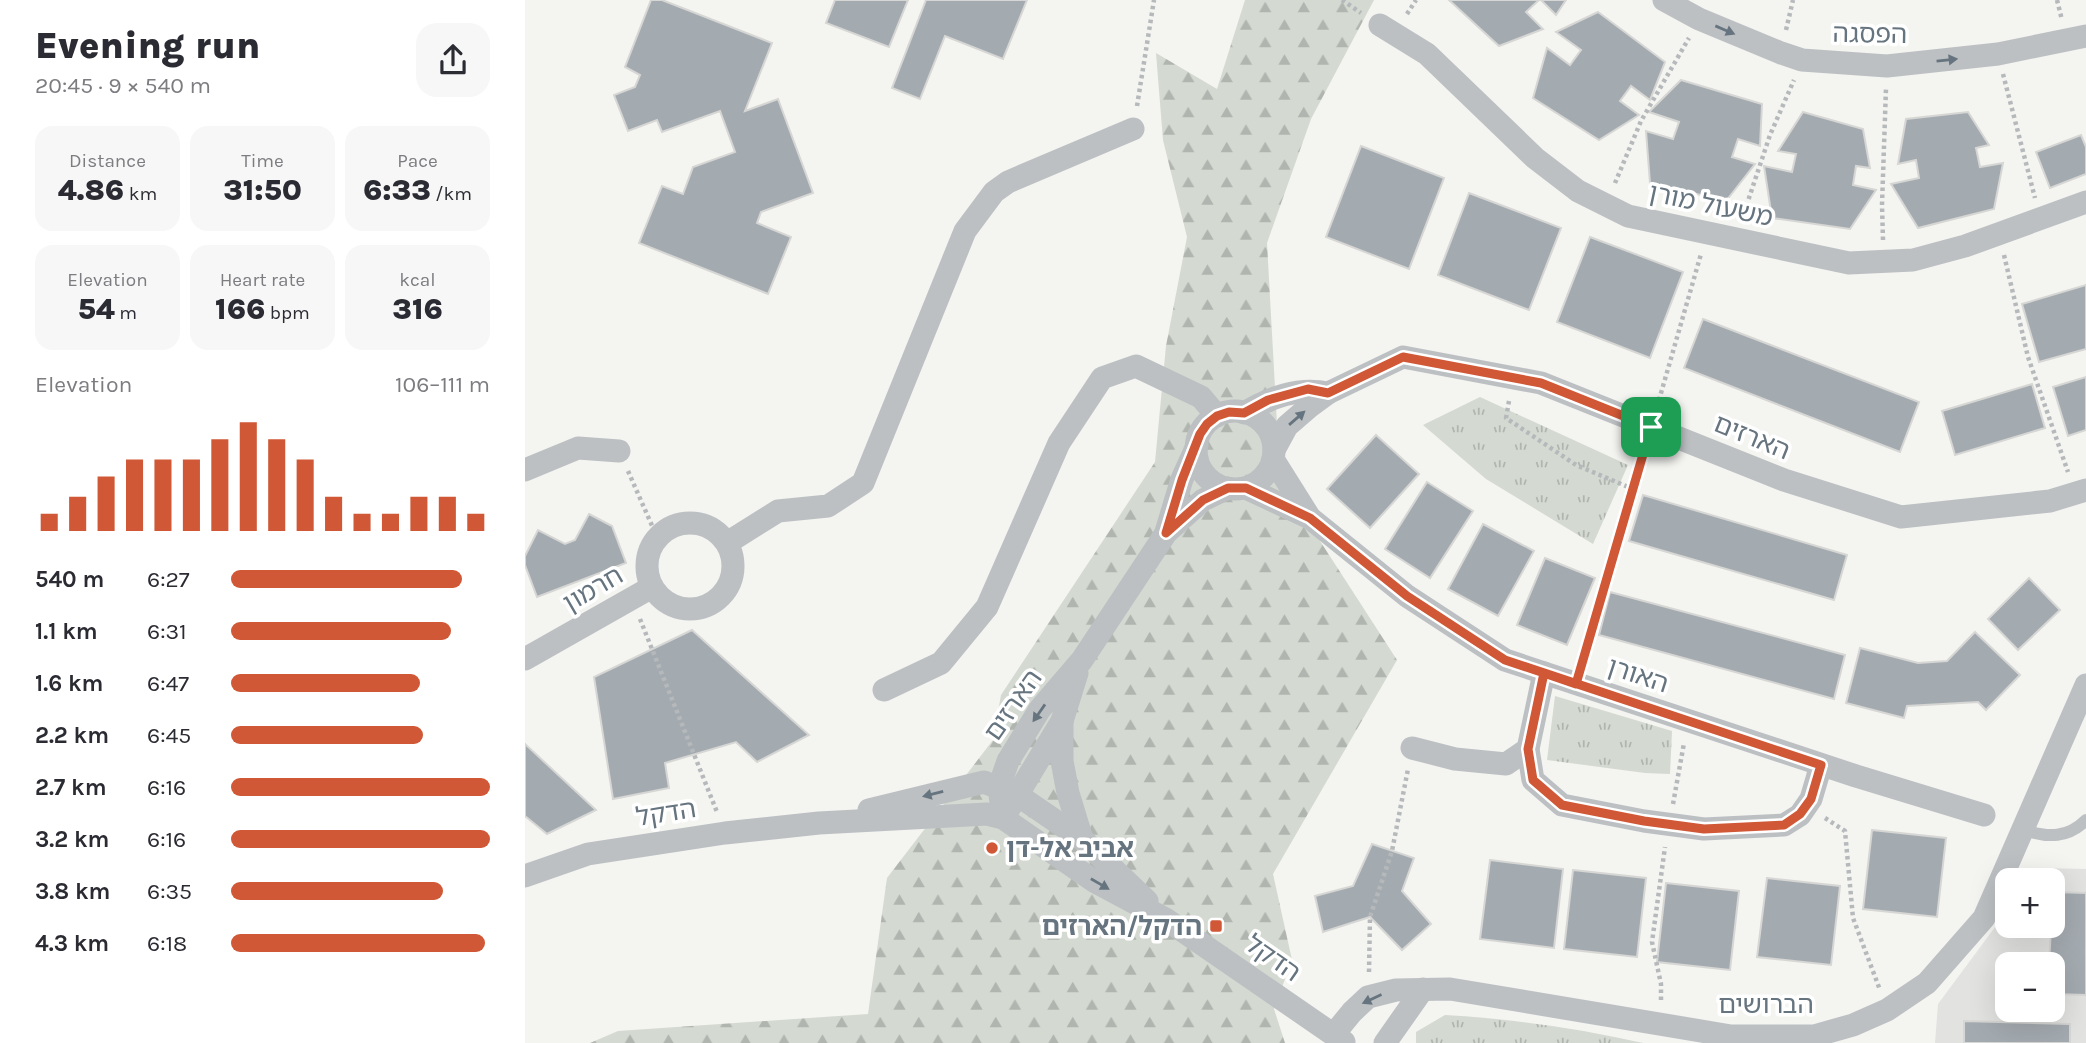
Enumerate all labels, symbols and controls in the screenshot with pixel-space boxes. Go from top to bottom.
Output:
street label: הפסגה [1832,18,1908,50]
text: Evening run [35,23,260,68]
button: share [416,23,490,97]
one-way arrow [1715,25,1736,36]
one-way arrow [1936,54,1958,65]
text: 20:45 · 9 × 540 m [35,72,211,99]
text: Distance [69,150,146,172]
text: Time [241,150,284,172]
text: Pace [397,150,438,172]
text: 4.86 [58,172,124,208]
text: 31:50 [223,172,302,208]
text: 6:33 [363,172,431,208]
street label: משעול מורן [1646,177,1776,233]
text: km [124,183,157,205]
text: /km [431,183,472,205]
text: Elevation [67,269,148,291]
text: Heart rate [220,269,305,291]
text: kcal [399,269,436,291]
text: 54 [78,291,115,327]
text: 166 [215,291,265,327]
text: 316 [392,291,443,327]
text: m [115,302,137,324]
text: bpm [265,302,310,324]
text: Elevation [35,371,132,398]
text: 106–111 m [395,371,490,398]
pin [1621,397,1681,457]
icon: arrive [1632,408,1670,446]
street label: הארזים [1709,408,1795,466]
one-way arrow [1288,411,1305,426]
street label: חרמון [557,560,629,618]
text: 540 m [35,566,104,593]
text: 6:27 [147,566,190,593]
text: 1.1 km [35,618,98,645]
text: 6:31 [147,618,187,645]
street label: האורן [1604,651,1672,699]
street label: הארזים [977,664,1049,746]
text: 1.6 km [35,670,103,697]
text: 6:47 [147,670,189,697]
one-way arrow [1032,704,1046,722]
text: 2.2 km [35,722,109,749]
text: 6:45 [147,722,191,749]
text: 2.7 km [35,774,107,801]
text: 6:16 [147,774,186,801]
one-way arrow [922,789,944,800]
street label: הדקל [634,793,698,833]
text: 3.2 km [35,826,109,853]
text: 6:16 [147,826,186,853]
place label: אביב אל-דן [1006,833,1134,864]
marker: אביב אל-דן [984,840,1000,856]
map controls [1995,868,2065,1022]
button: + [1995,868,2065,938]
text: 3.8 km [35,878,110,905]
text: 6:35 [147,878,192,905]
one-way arrow [1090,878,1109,890]
place label: הדקל/הארזים [1042,911,1202,942]
marker: הדקל/הארזים [1208,918,1224,934]
street label: הדקל [1239,928,1307,988]
text: 4.3 km [35,930,109,957]
text: 6:18 [147,930,187,957]
button: − [1995,952,2065,1022]
street label: הברושים [1718,989,1814,1020]
one-way arrow [1362,993,1382,1005]

